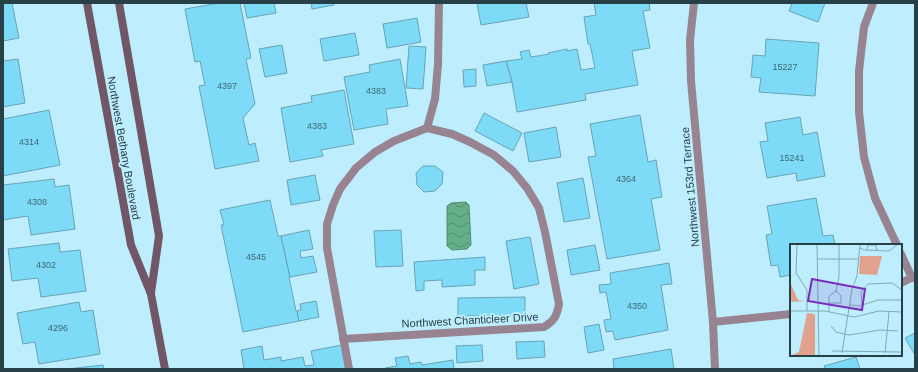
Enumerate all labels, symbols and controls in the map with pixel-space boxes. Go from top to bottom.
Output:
house number: 15227 [772,62,798,72]
street label: Northwest Bethany Boulevard [105,75,143,221]
house number: 4397 [217,81,237,91]
house number: 4383 [366,86,386,96]
house number: 4383 [307,121,327,131]
street label: Northwest 153rd Terrace [679,127,701,247]
house number: 4314 [19,137,39,147]
house number: 15241 [779,153,805,163]
house number: 4364 [616,174,636,184]
house number: 4308 [27,197,47,207]
inset map [790,244,902,356]
house number: 4545 [246,252,266,262]
house number: 4302 [36,260,56,270]
house number: 4350 [627,301,647,311]
street label: Northwest Chanticleer Drive [401,310,539,330]
house number: 4296 [48,323,68,333]

